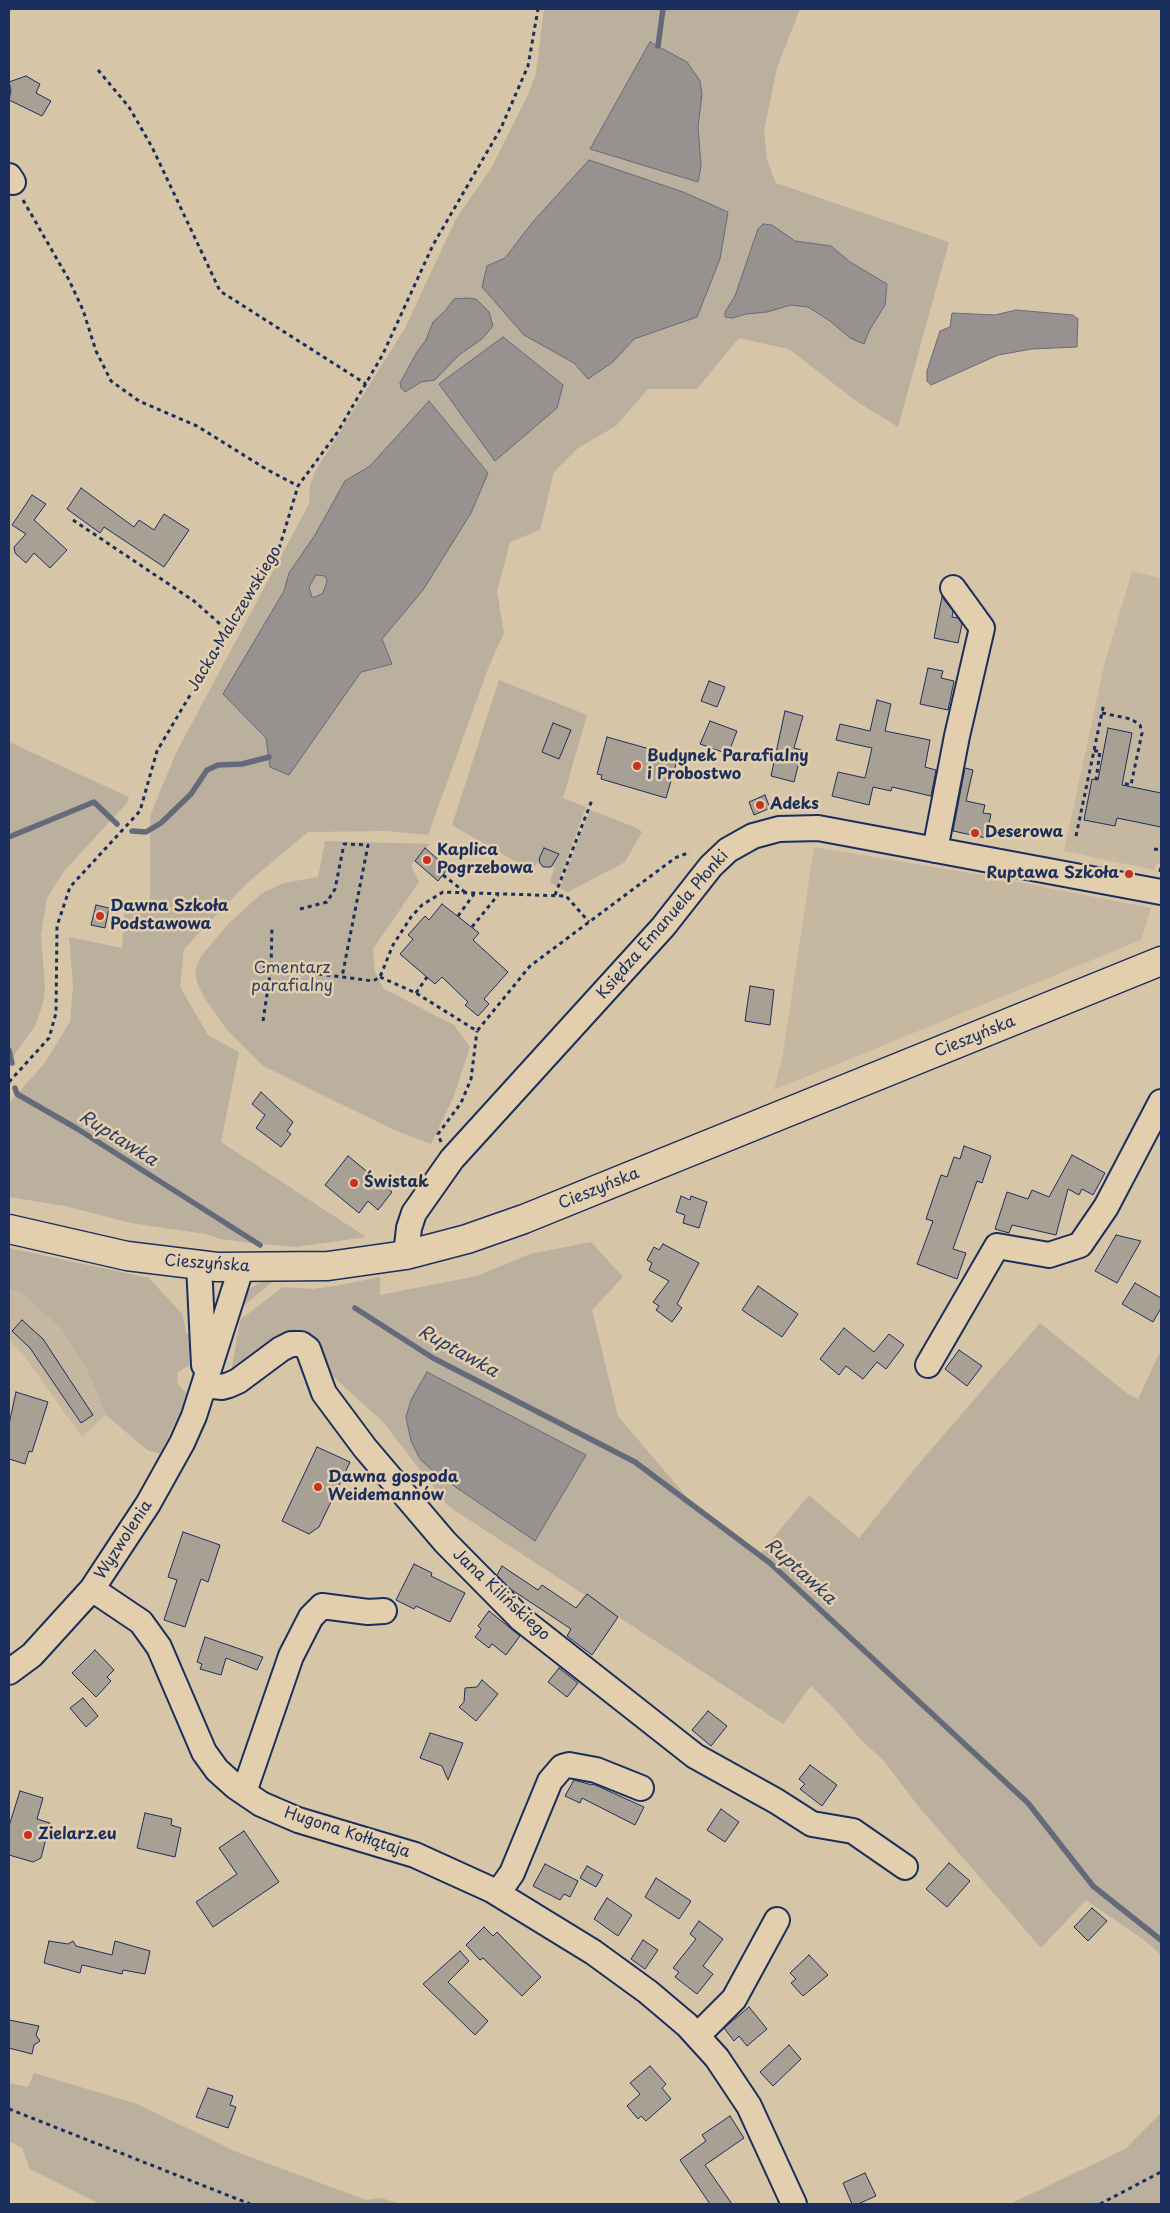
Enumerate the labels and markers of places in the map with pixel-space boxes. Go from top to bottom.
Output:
place label: Budynek Parafialny i Probostwo [647,747,809,785]
marker: Budynek Parafialny i Probostwo [631,760,643,772]
place label: Adeks [770,795,819,815]
marker: Adeks [754,799,766,811]
place label: Deserowa [985,823,1063,843]
marker: Deserowa [969,827,981,839]
place label: Kaplica Pogrzebowa [437,841,533,879]
marker: Kaplica Pogrzebowa [421,854,433,866]
place label: Ruptawa Szkoła [987,864,1119,884]
marker: Ruptawa Szkoła [1123,868,1135,880]
place label: Dawna Szkoła Podstawowa [110,897,229,935]
marker: Dawna Szkoła Podstawowa [94,910,106,922]
place label: Świstak [364,1173,429,1193]
marker: Świstak [348,1177,360,1189]
place label: Dawna gospoda Weidemannów [328,1468,459,1506]
marker: Dawna gospoda Weidemannów [312,1481,324,1493]
place label: Zielarz.eu [38,1825,117,1845]
marker: Zielarz.eu [22,1829,34,1841]

